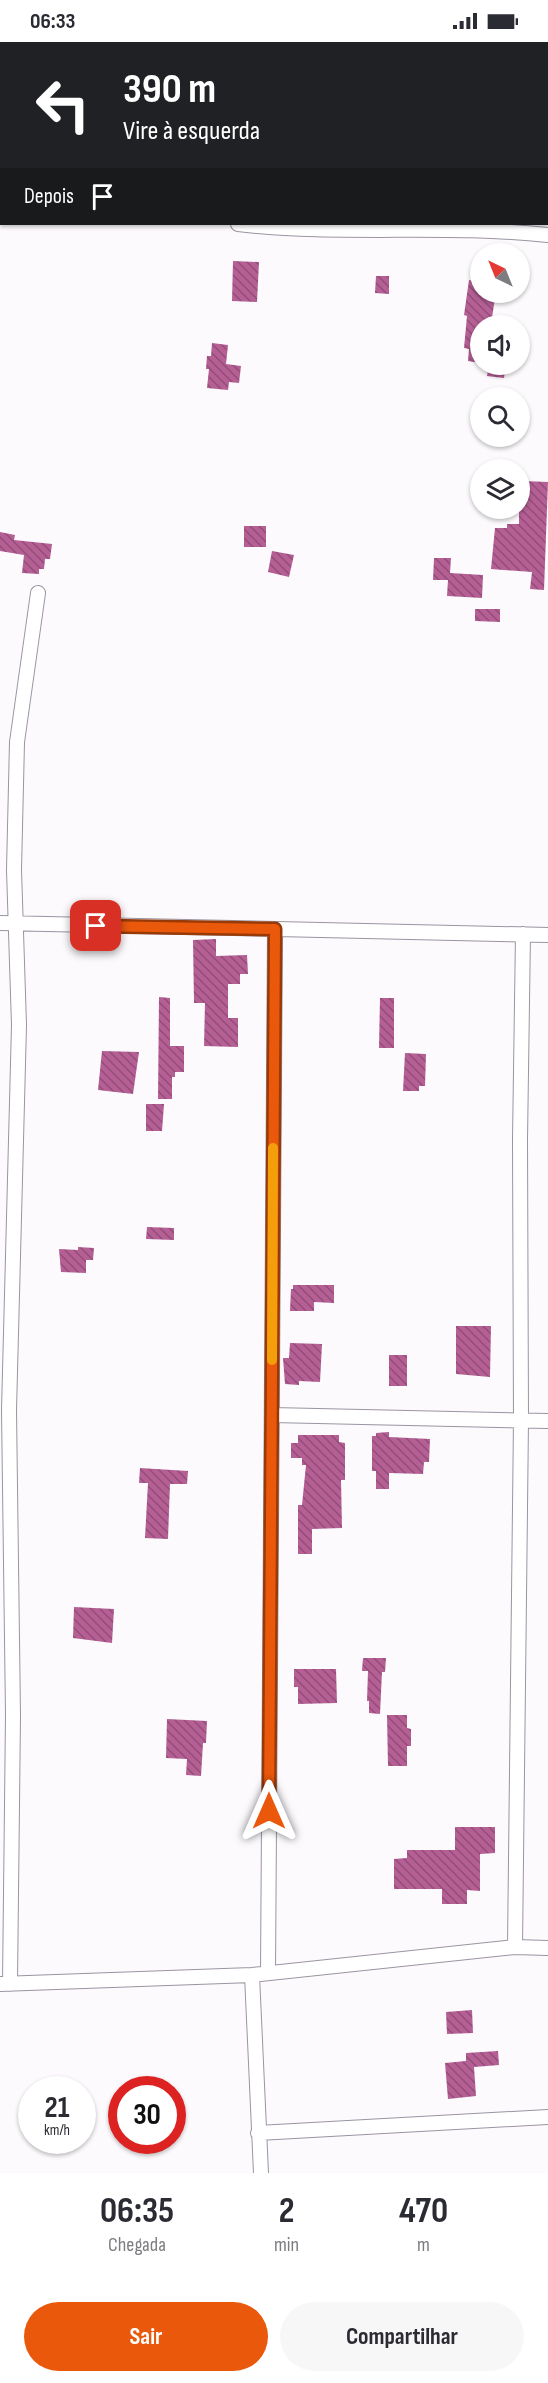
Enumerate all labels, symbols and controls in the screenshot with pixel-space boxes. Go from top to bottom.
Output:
text: 06:33 [30,8,75,35]
text: 390 m [123,64,216,115]
icon: left [24,66,102,144]
text: Vire à esquerda [123,115,260,147]
icon: arrive [86,180,119,213]
text: Depois [24,183,74,210]
north arrow [470,243,530,303]
map controls [470,243,530,519]
button: sound [470,315,530,375]
button: search [470,387,530,447]
button: layers [470,459,530,519]
pin [70,900,121,951]
icon: arrive [79,909,112,942]
position arrow [237,1779,301,1843]
speed limit sign: 30 [108,2076,186,2154]
text: 21 [45,2090,69,2126]
text: km/h [44,2121,70,2140]
text: 06:35 [100,2190,174,2233]
text: 2 [279,2190,294,2233]
text: 470 [399,2190,448,2233]
text: Chegada [108,2233,166,2257]
text: min [274,2233,299,2257]
text: m [417,2233,430,2257]
button: Sair [24,2302,268,2371]
button: Compartilhar [280,2302,524,2371]

